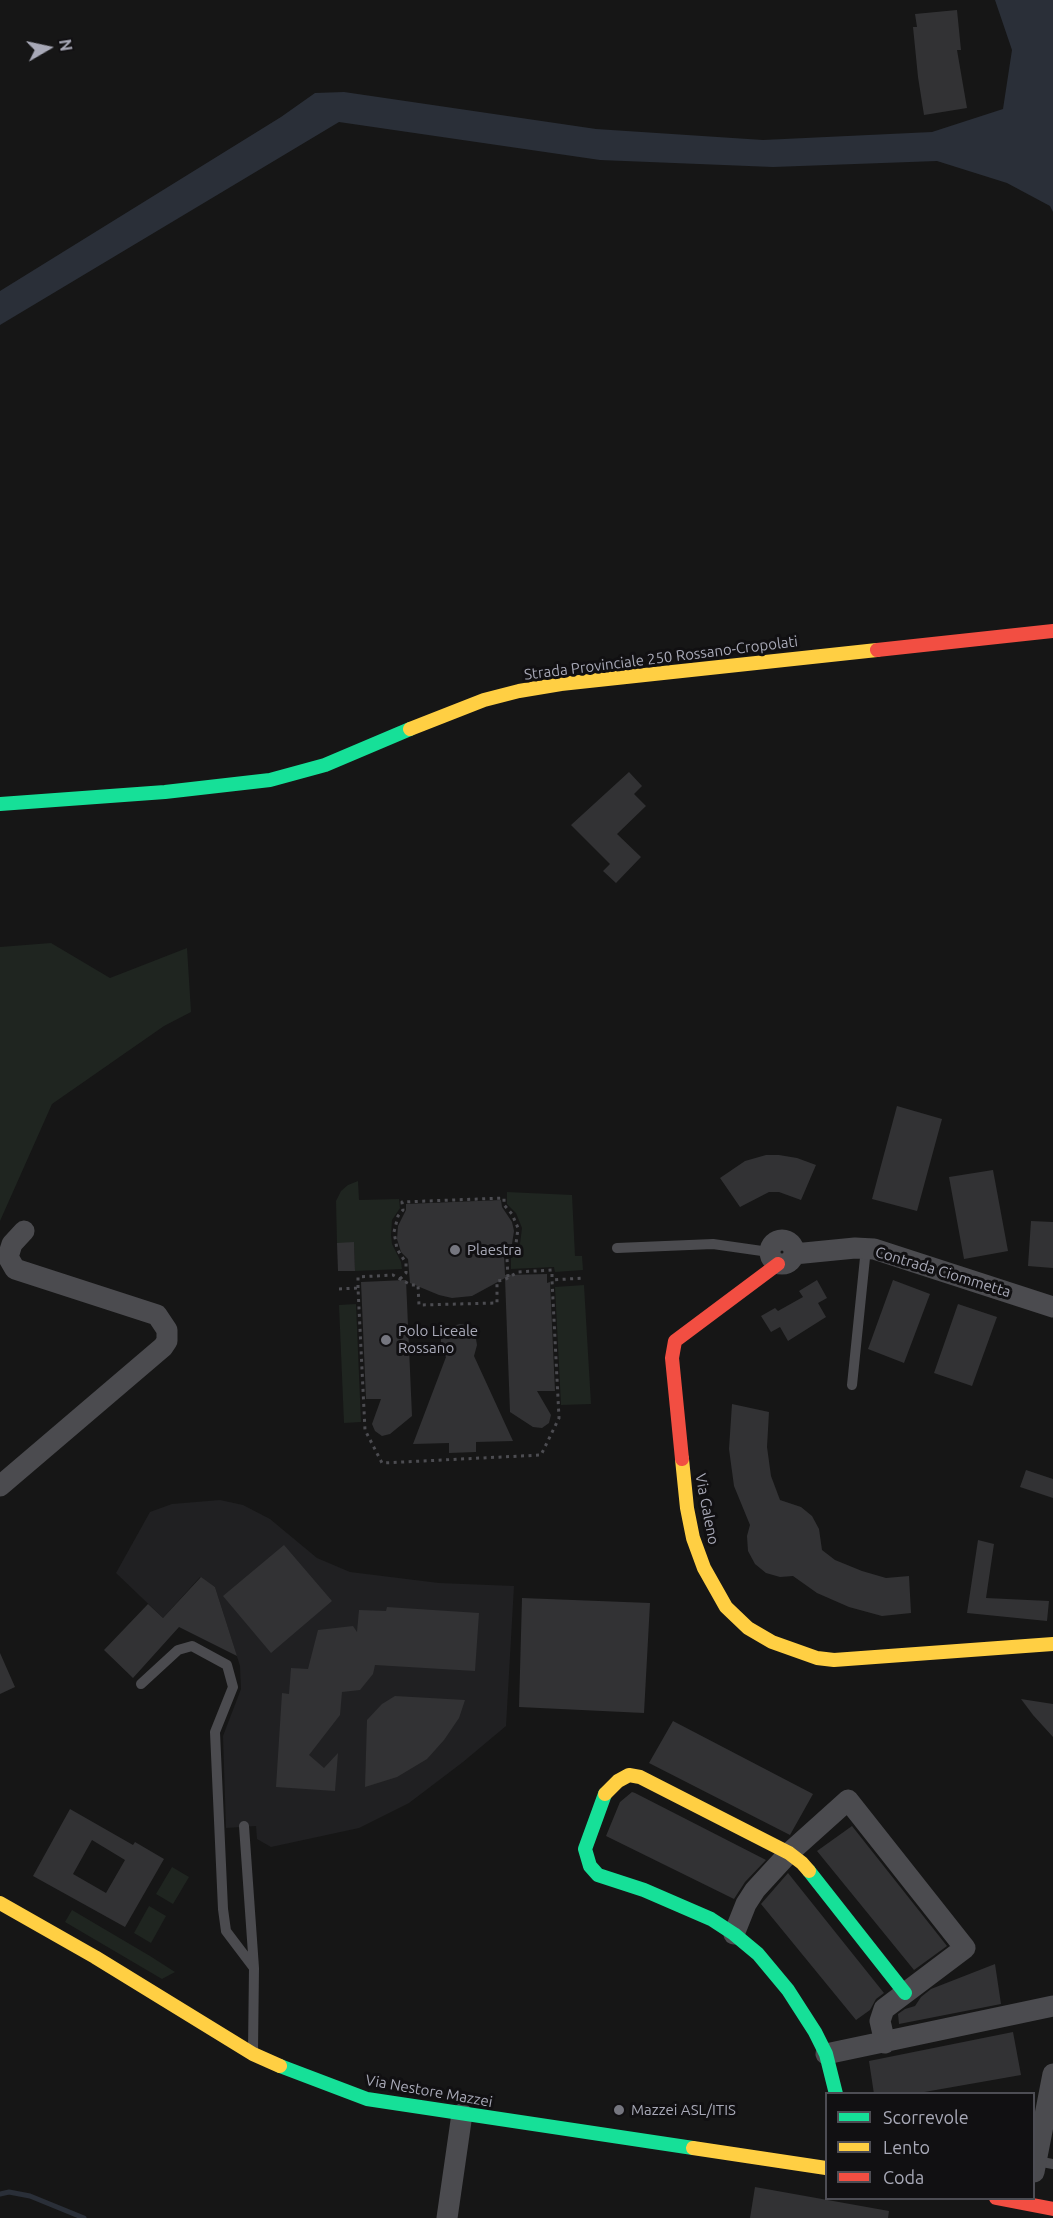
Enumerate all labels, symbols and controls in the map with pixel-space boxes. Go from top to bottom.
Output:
north arrow [18,18,78,78]
text: N [56,38,76,52]
street label: Strada Provinciale 250 Rossano-Cropolati [523,632,799,684]
place label: Plaestra [467,1241,522,1259]
marker: Plaestra [448,1243,462,1257]
street label: Contrada Ciommetta [873,1243,1013,1301]
place label: Polo Liceale Rossano [398,1322,478,1357]
marker: Polo Liceale Rossano [379,1333,393,1347]
street label: Via Galeno [691,1472,723,1546]
street label: Via Nestore Mazzei [364,2071,494,2111]
legend [825,2092,1035,2200]
place label: Mazzei ASL/ITIS [631,2101,736,2119]
marker: Mazzei ASL/ITIS [612,2103,626,2117]
text: Scorrevole [883,2107,969,2127]
text: Lento [883,2137,930,2157]
text: Coda [883,2167,924,2187]

